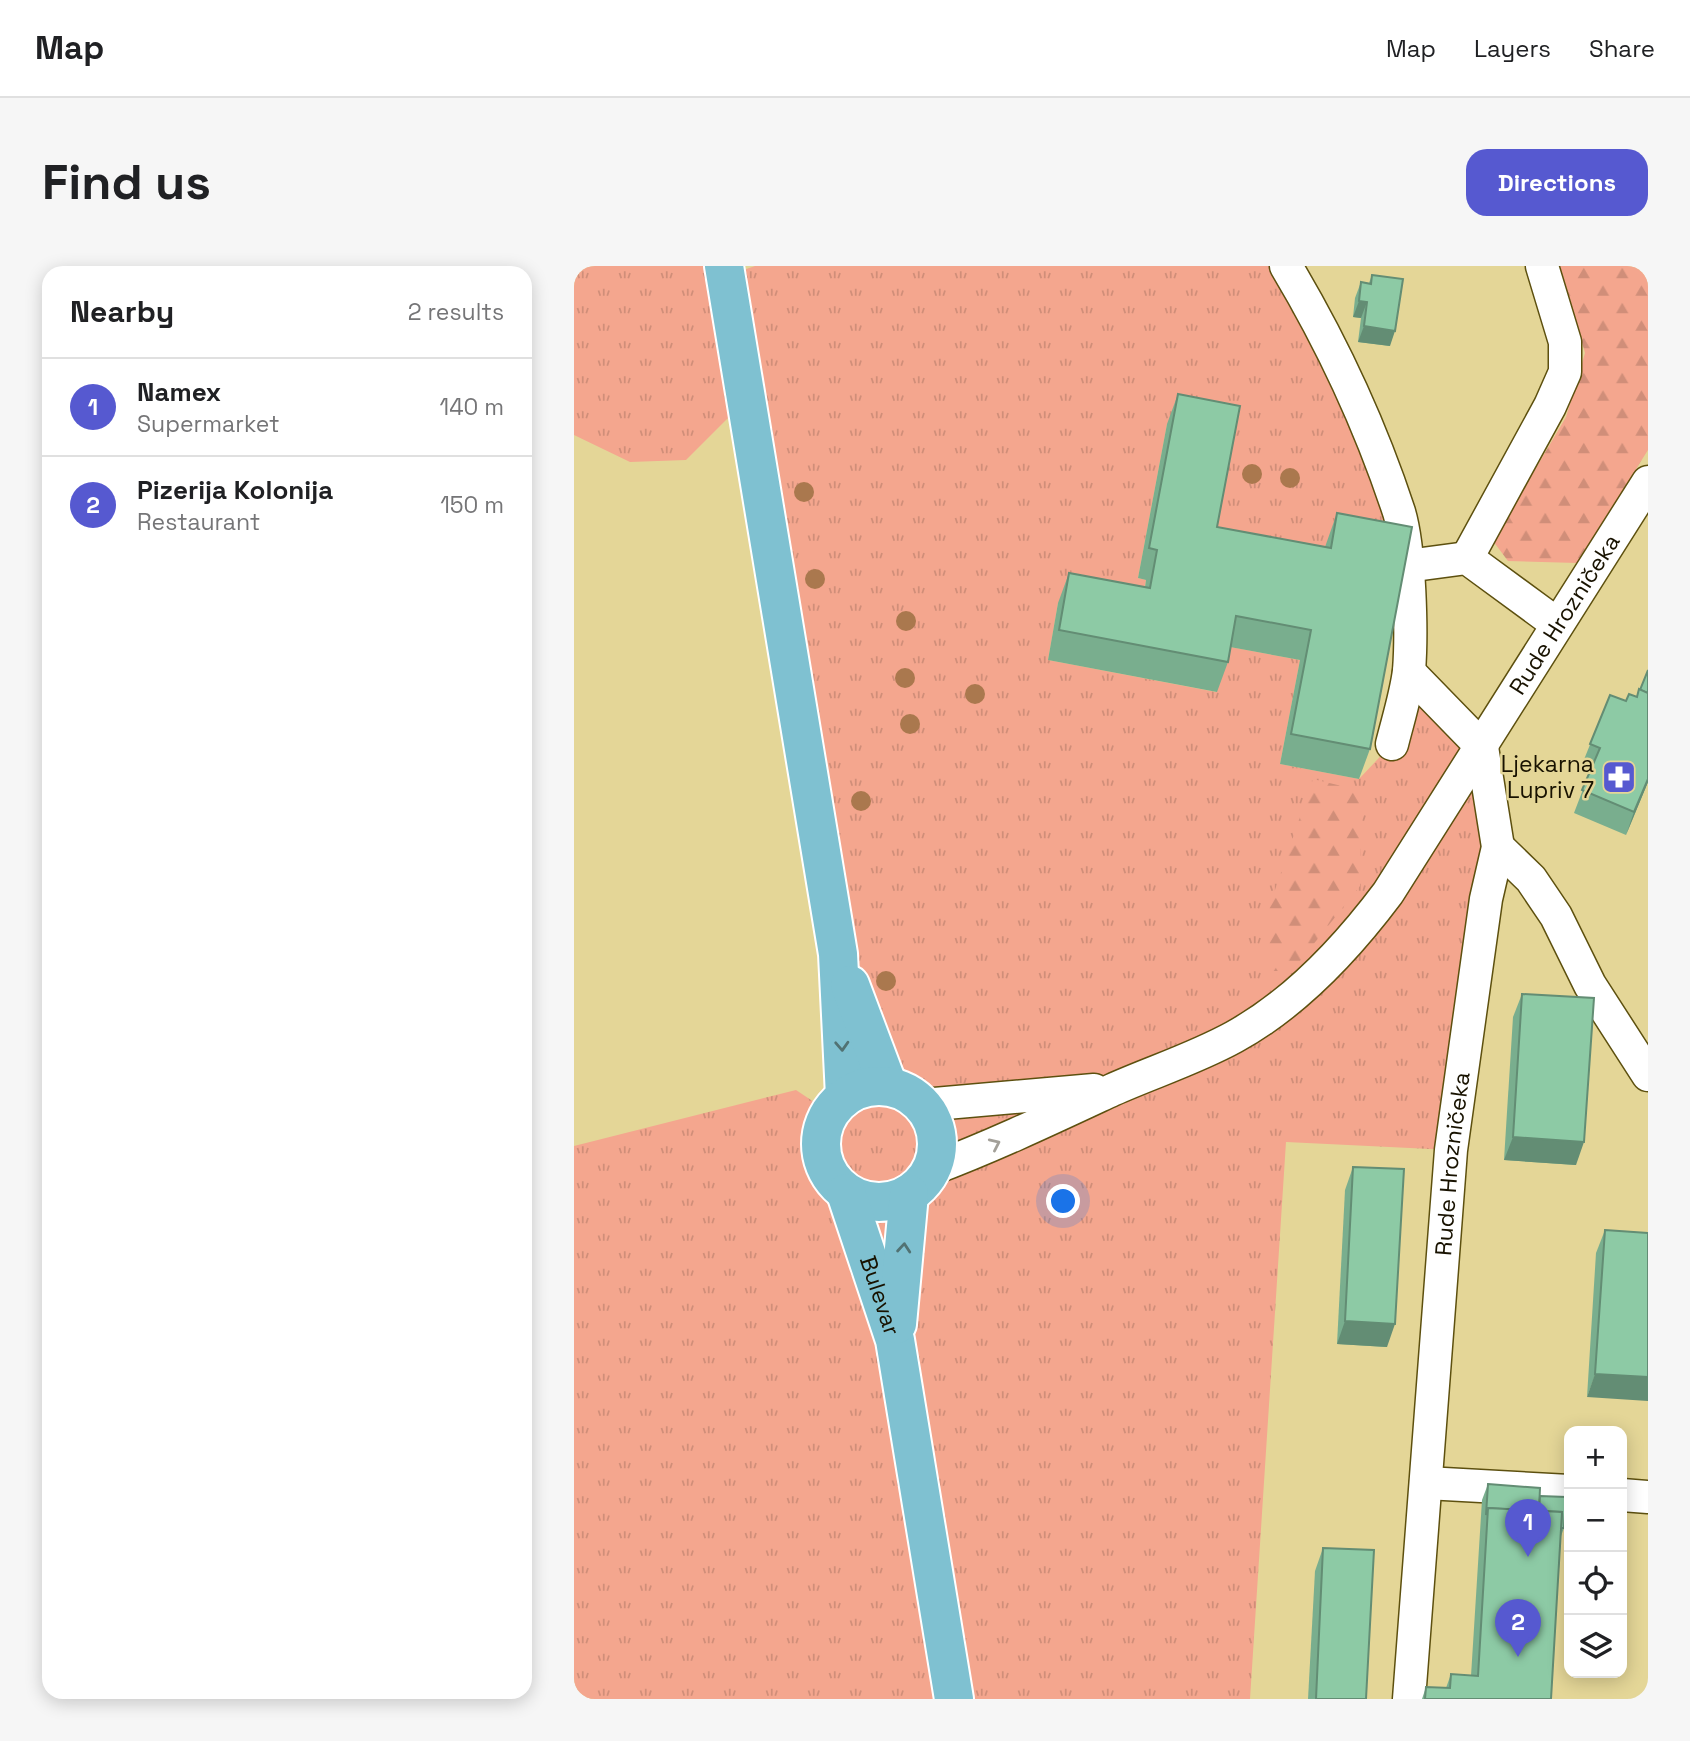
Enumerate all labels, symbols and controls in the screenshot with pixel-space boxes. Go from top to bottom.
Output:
text: Map [35,27,104,69]
text: Map [1386,33,1436,64]
text: Layers [1474,33,1551,64]
text: Share [1589,33,1655,64]
button: Directions [1466,149,1648,216]
text: Find us [42,151,211,213]
text: Nearby [70,292,174,331]
text: 2 results [408,297,504,327]
text: Namex [137,375,221,409]
text: 1 [88,392,98,422]
text: 140 m [440,392,504,422]
text: Supermarket [137,409,279,439]
text: Pizerija Kolonija [137,473,333,507]
text: 2 [86,490,100,520]
text: 150 m [440,490,504,520]
text: Restaurant [137,507,260,537]
street label: Rude Hrozničeka [1502,528,1626,700]
place label: Ljekarna Lupriv 7 [1501,749,1594,805]
pharmacy icon: Ljekarna Lupriv 7 [1600,758,1638,796]
one-way arrow [835,1041,850,1052]
street label: Rude Hrozničeka [1428,1070,1477,1257]
one-way arrow [988,1138,1000,1152]
your location [1046,1184,1080,1218]
one-way arrow [896,1242,911,1253]
street label: Bulevar [853,1252,907,1339]
map controls [1564,1426,1627,1678]
button: + [1564,1426,1627,1489]
button: − [1564,1489,1627,1552]
pin: 1 [1505,1499,1551,1557]
button: locate [1564,1552,1627,1615]
pin: 2 [1495,1599,1541,1657]
button: layers [1564,1615,1627,1678]

